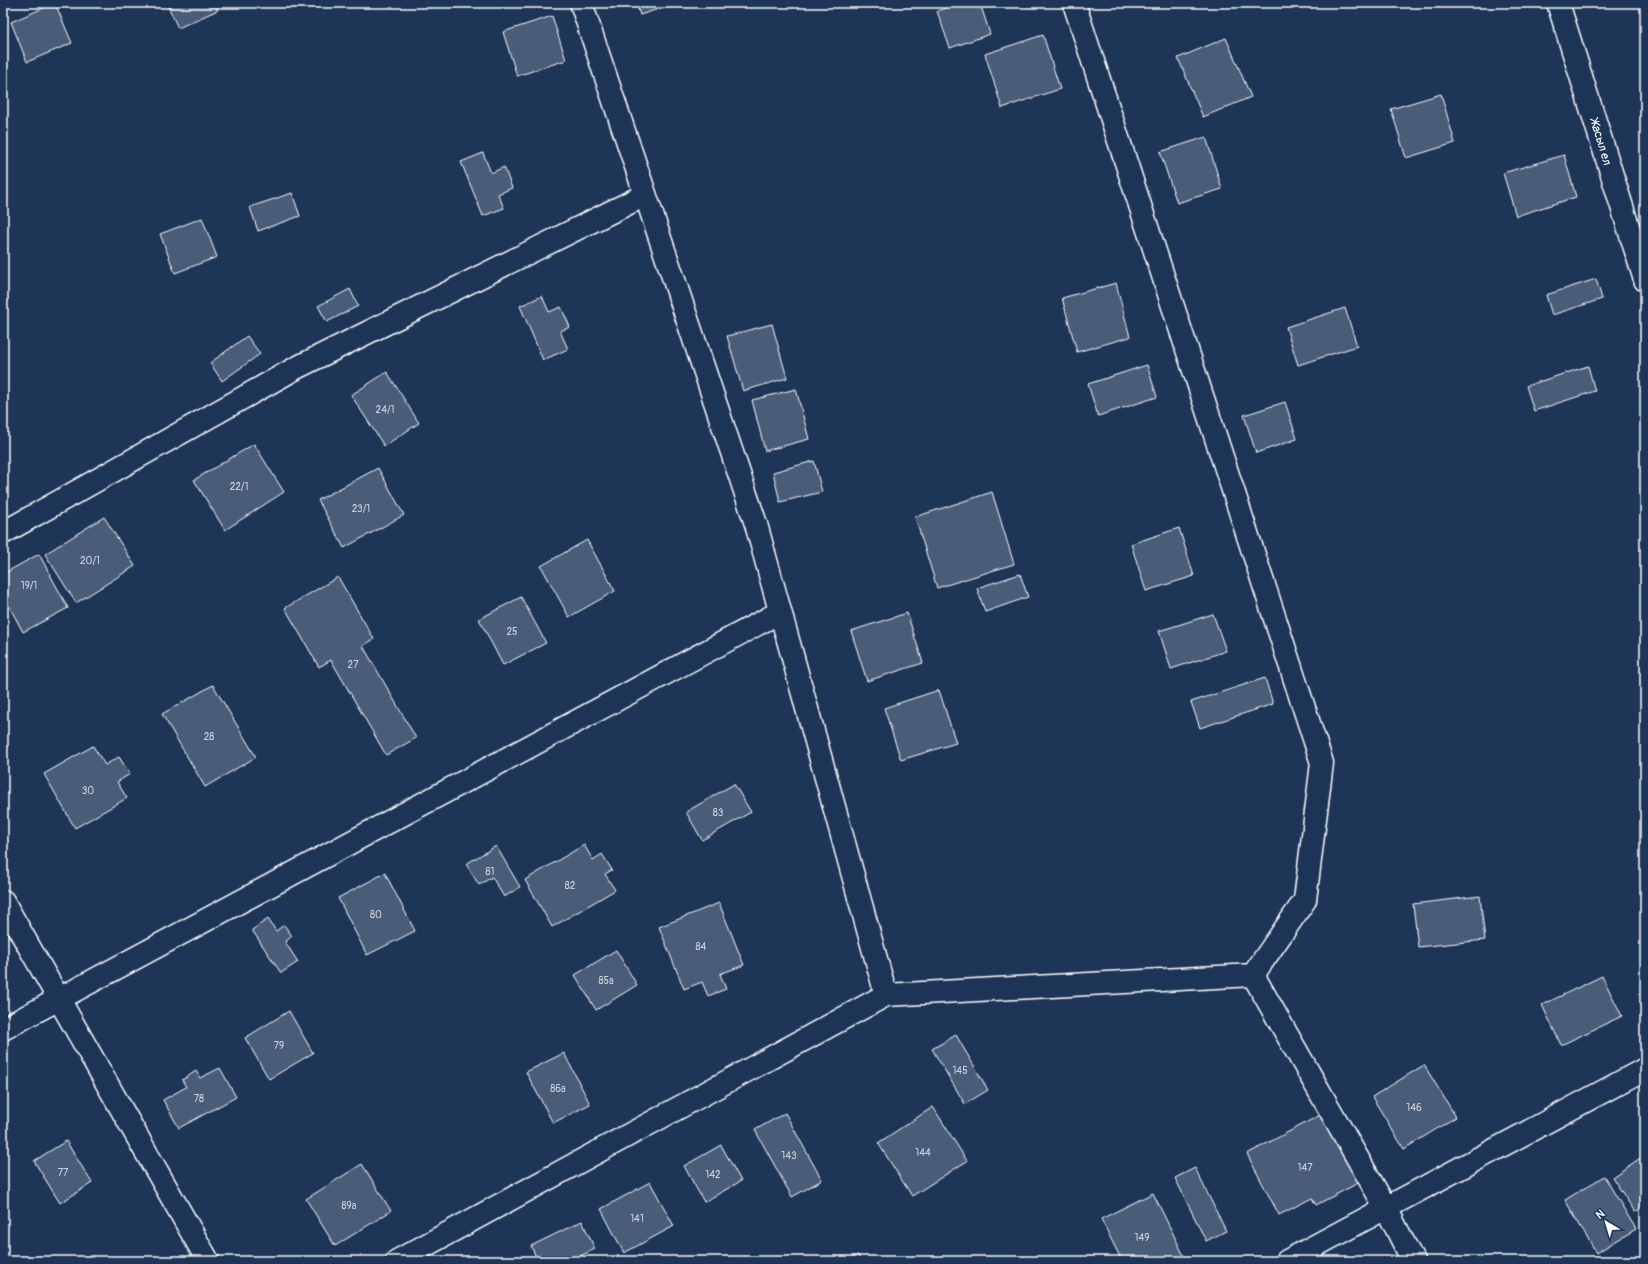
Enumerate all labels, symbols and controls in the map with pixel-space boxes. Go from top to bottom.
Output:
street label: Жасыл ел [1586,115,1615,167]
house number: 24/1 [376,404,395,416]
house number: 22/1 [230,481,248,493]
house number: 23/1 [352,503,370,515]
house number: 20/1 [80,555,100,567]
house number: 19/1 [21,580,37,592]
house number: 25 [506,626,518,638]
house number: 27 [348,659,359,671]
house number: 28 [204,731,214,743]
house number: 30 [82,785,94,797]
house number: 83 [713,807,724,819]
house number: 81 [486,866,495,878]
house number: 82 [565,880,576,892]
house number: 80 [370,909,382,921]
house number: 84 [696,941,707,953]
house number: 85а [598,975,614,987]
house number: 79 [274,1040,284,1052]
house number: 145 [952,1065,968,1077]
house number: 86а [550,1083,566,1095]
house number: 78 [194,1093,204,1105]
house number: 146 [1406,1102,1422,1114]
house number: 144 [915,1147,931,1159]
house number: 143 [781,1150,797,1162]
house number: 147 [1298,1162,1313,1174]
house number: 77 [58,1167,69,1179]
house number: 142 [705,1169,721,1181]
house number: 89а [342,1200,357,1212]
north arrow [1586,1202,1626,1242]
text: N [1593,1207,1608,1222]
house number: 141 [630,1213,644,1225]
house number: 149 [1135,1232,1149,1244]

